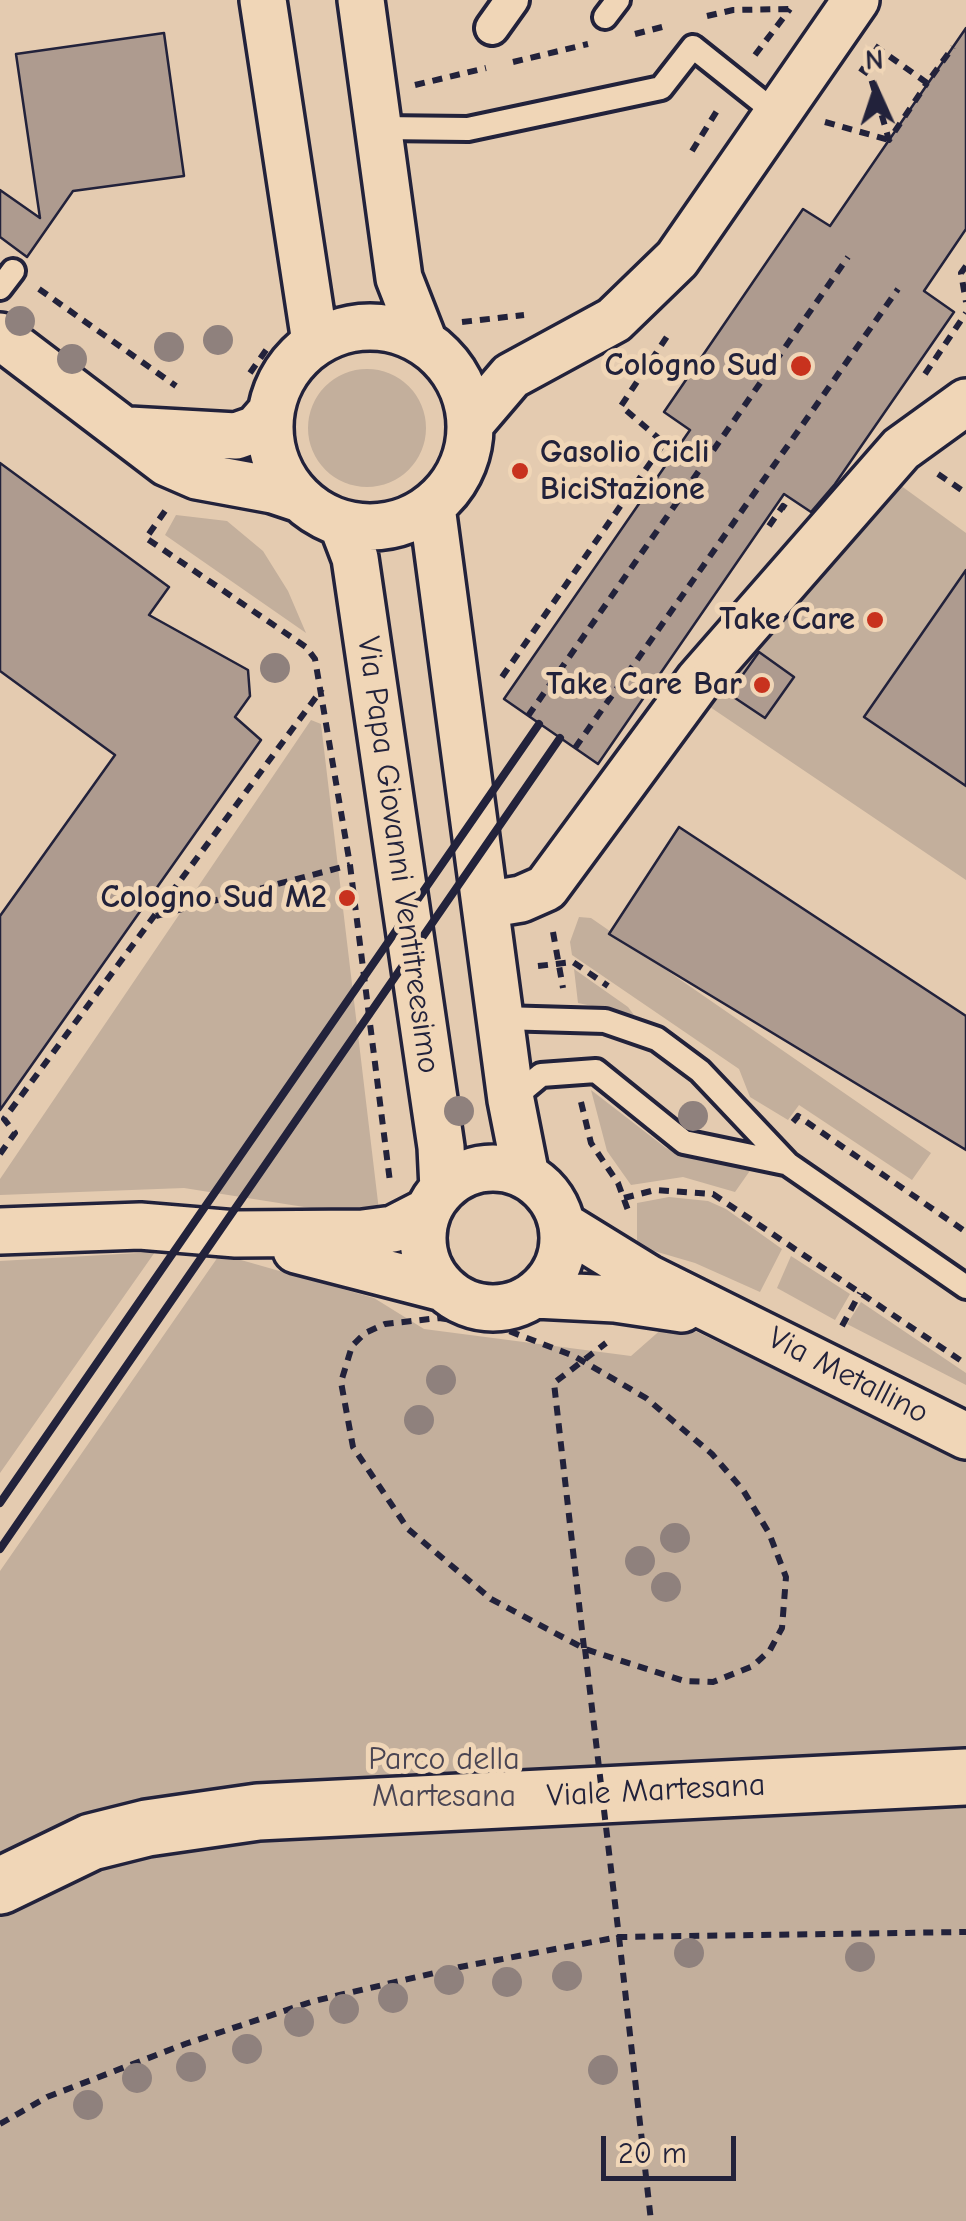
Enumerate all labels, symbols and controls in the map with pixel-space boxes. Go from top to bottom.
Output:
north arrow [826,40,926,140]
text: N [864,44,884,76]
place label: Cologno Sud [605,347,778,385]
marker: Cologno Sud [788,353,814,379]
place label: Gasolio Cicli BiciStazione [540,434,710,509]
marker: Gasolio Cicli BiciStazione [509,460,531,482]
place label: Take Care [719,601,855,639]
marker: Take Care [864,609,886,631]
street label: Via Papa Giovanni Ventitreesimo [348,634,448,1076]
place label: Take Care Bar [546,666,742,704]
marker: Take Care Bar [751,674,773,696]
place label: Cologno Sud M2 [100,879,327,917]
marker: Cologno Sud M2 [336,887,358,909]
street label: Via Metallino [761,1319,935,1433]
park label: Parco della Martesana [368,1741,520,1816]
street label: Viale Martesana [546,1766,766,1816]
scale bar [606,2116,741,2178]
text: 20 m [618,2136,687,2171]

